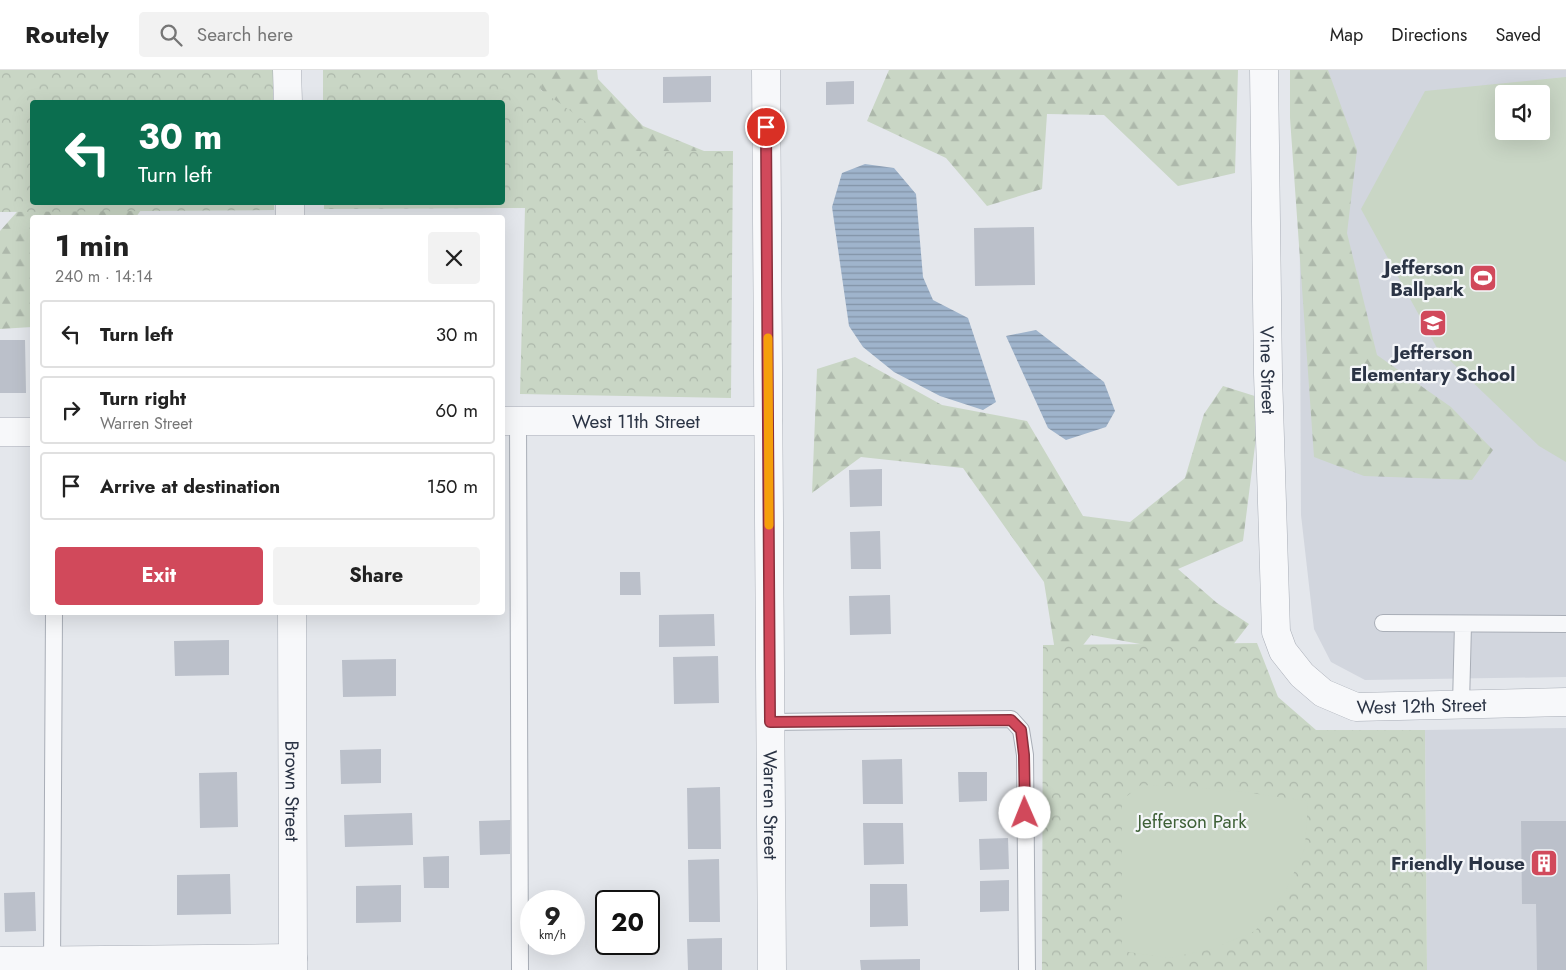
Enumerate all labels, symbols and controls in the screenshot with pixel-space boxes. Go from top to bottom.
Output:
search box [139,12,489,57]
text: Routely [25,17,109,52]
icon: search [157,21,185,49]
text: Search here [197,21,293,48]
text: Map [1330,22,1363,48]
text: Directions [1391,22,1467,48]
text: Saved [1495,22,1541,48]
map controls [1495,85,1550,140]
button: sound [1495,85,1550,140]
pin [745,106,787,148]
text: 30 m [138,112,222,162]
icon: arrive [752,113,780,141]
icon: left [55,120,120,185]
text: Turn left [138,158,212,190]
text: 1 min [55,224,129,267]
button: close [428,232,480,284]
place label: Jefferson Ballpark [1380,254,1464,303]
sports icon: Jefferson Ballpark [1468,263,1498,293]
text: 240 m · 14:14 [55,265,153,288]
school or university icon: Jefferson Elementary School [1418,308,1448,338]
icon: left [57,320,85,348]
text: Turn left [100,321,173,348]
text: 30 m [436,321,478,348]
street label: Vine Street [1254,326,1283,415]
place label: Jefferson Elementary School [1351,339,1515,388]
text: Turn right [100,385,186,412]
icon: right [57,396,85,424]
text: 60 m [435,397,478,424]
street label: West 11th Street [572,408,700,435]
text: Warren Street [100,412,192,435]
icon: arrive [57,472,85,500]
text: Arrive at destination [100,473,280,500]
text: 150 m [427,473,478,500]
button: Exit [55,547,263,605]
button: Share [273,547,480,605]
street label: West 12th Street [1356,690,1487,720]
street label: Brown Street [279,741,306,842]
street label: Warren Street [757,750,785,860]
position arrow [998,786,1050,838]
park label: Jefferson Park [1134,808,1247,835]
building icon: Friendly House [1529,848,1559,878]
place label: Friendly House [1391,850,1525,877]
speed limit sign: 20 [595,890,660,955]
text: 9 [544,898,561,934]
text: km/h [539,926,566,944]

